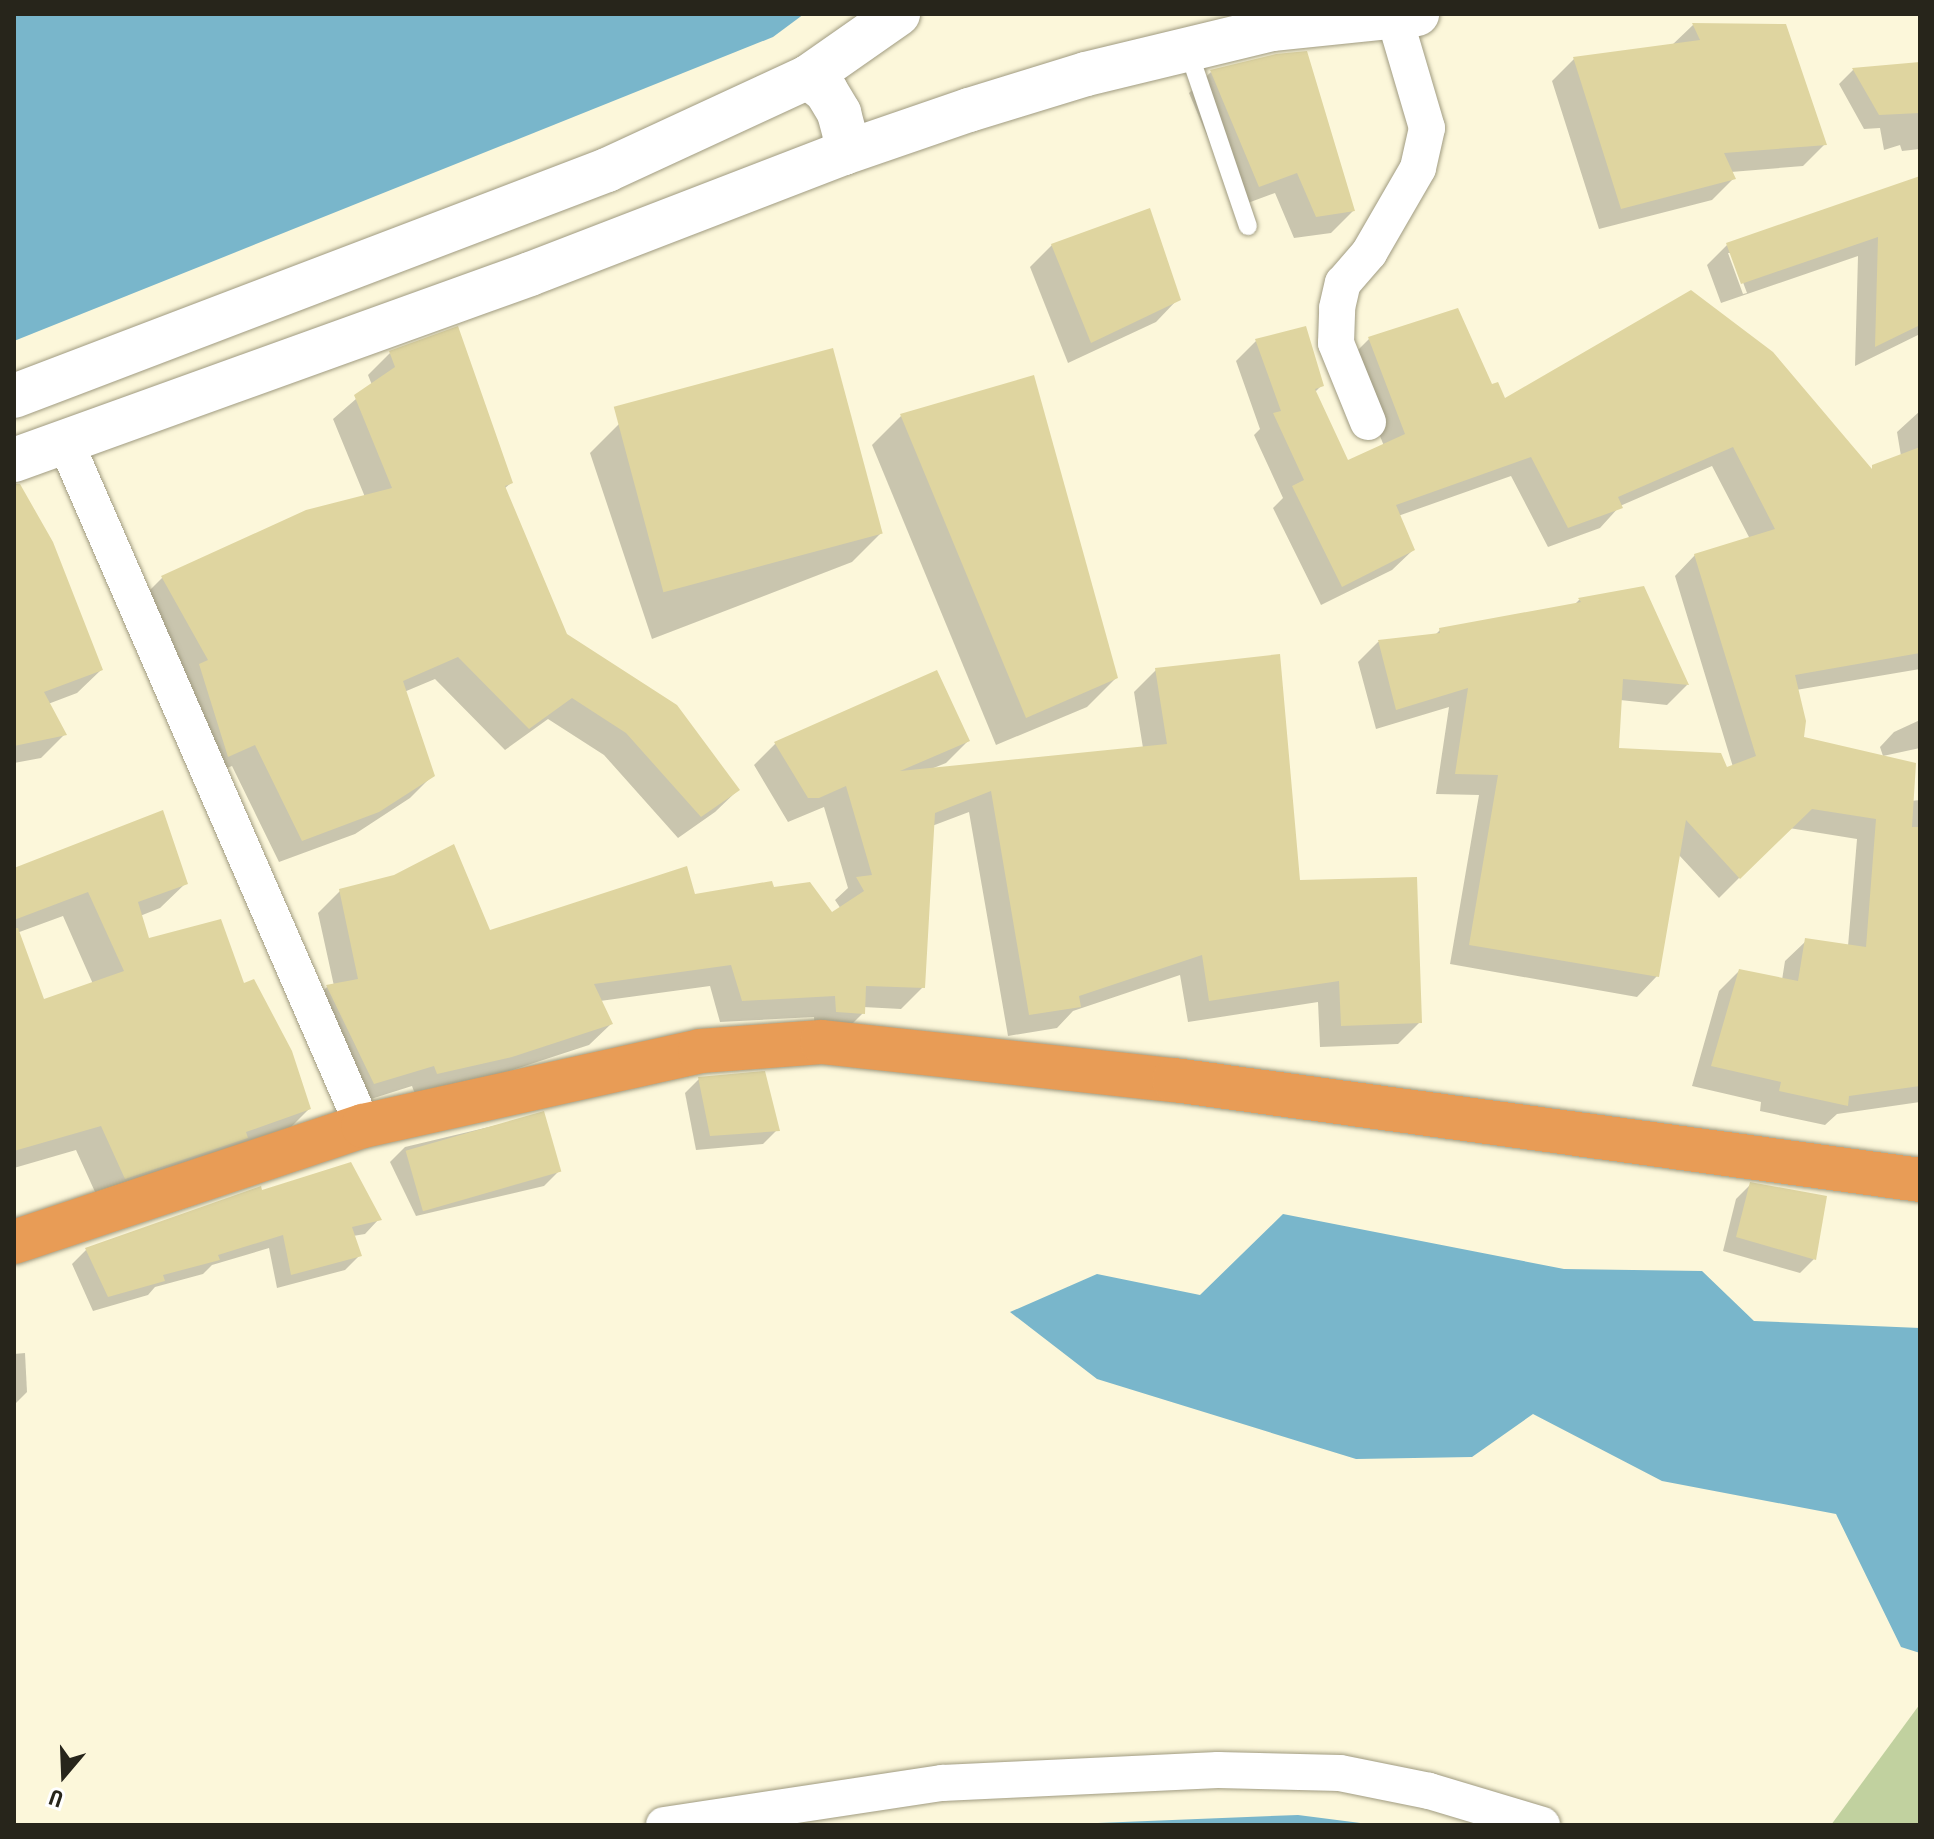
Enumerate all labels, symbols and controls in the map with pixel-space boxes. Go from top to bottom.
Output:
north arrow [24,1735,104,1815]
text: U [46,1784,66,1812]

